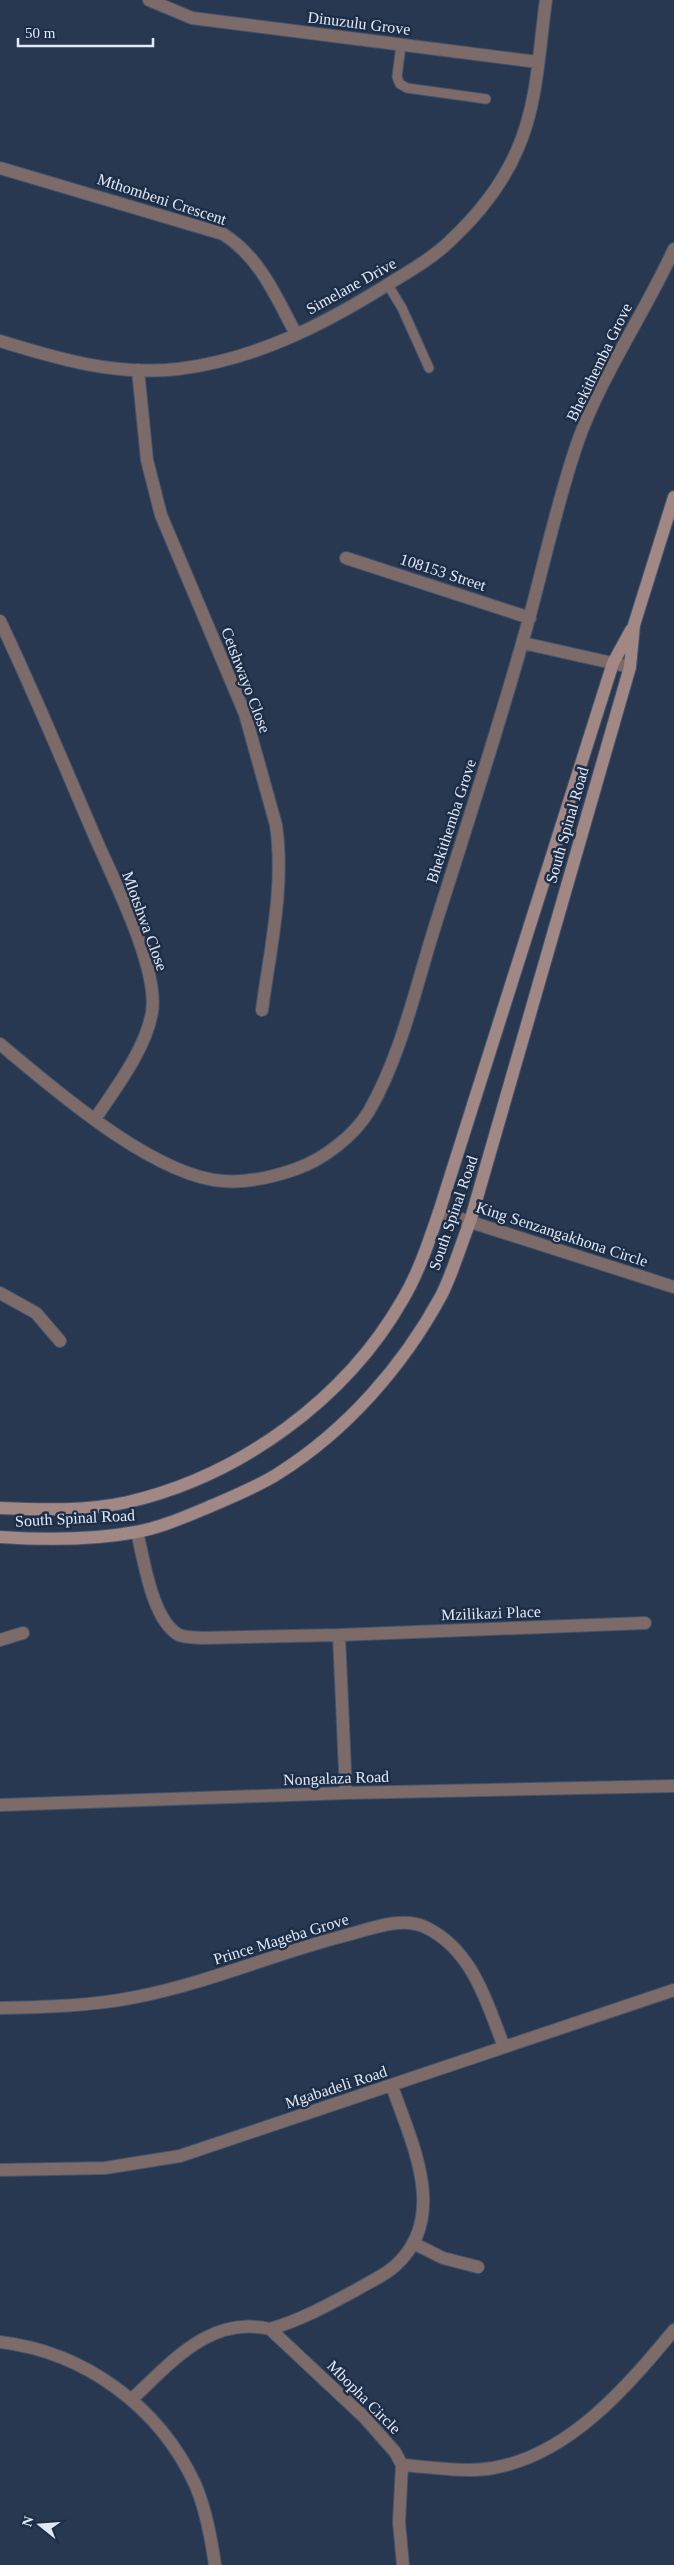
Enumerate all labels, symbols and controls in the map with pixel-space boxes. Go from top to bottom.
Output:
street label: Dinuzulu Grove [307,8,411,38]
scale bar [18,15,152,47]
text: 50 m [25,25,56,41]
street label: Mthombeni Crescent [95,170,229,228]
street label: Simelane Drive [303,254,399,318]
street label: Bhekithemba Grove [563,300,635,424]
street label: 108153 Street [398,550,489,594]
street label: Cetshwayo Close [217,625,274,735]
street label: Bhekithemba Grove [423,757,479,885]
street label: South Spinal Road [542,765,593,885]
street label: Mlotshwa Close [119,869,171,973]
street label: South Spinal Road [425,1153,482,1273]
street label: King Senzangakhona Circle [474,1198,650,1271]
street label: South Spinal Road [15,1506,135,1531]
street label: Mzilikazi Place [441,1603,541,1623]
street label: Nongalaza Road [283,1768,389,1789]
street label: Prince Mageba Grove [211,1910,351,1969]
street label: Mgabadeli Road [283,2063,389,2112]
street label: Mbopha Circle [323,2357,404,2438]
north arrow [15,2500,65,2550]
text: N [19,2514,37,2528]

